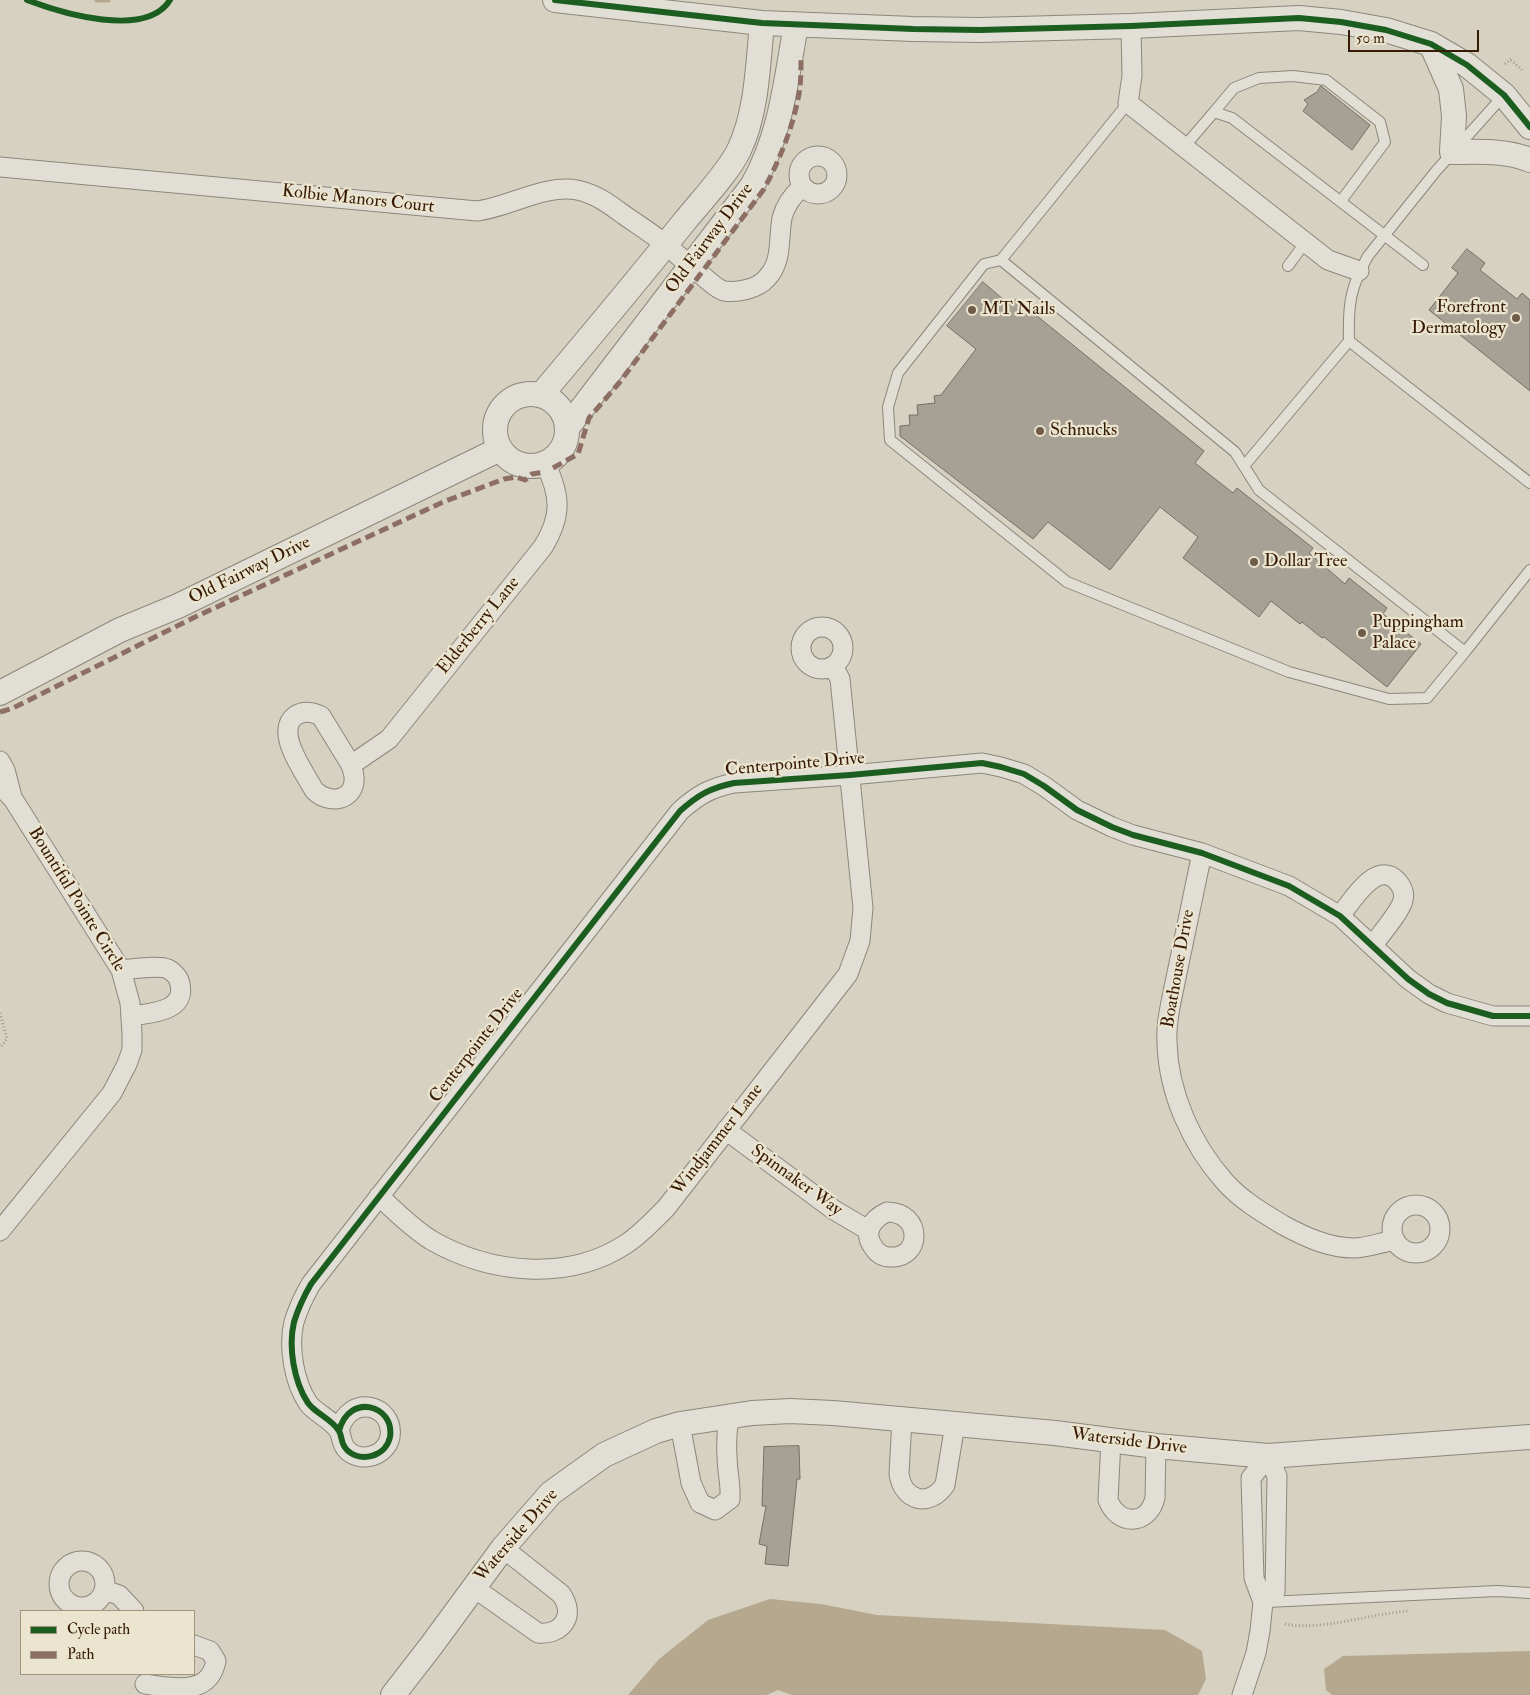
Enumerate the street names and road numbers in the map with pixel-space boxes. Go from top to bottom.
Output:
street label: Old Fairway Drive [661,180,759,298]
street label: Kolbie Manors Court [281,181,435,219]
street label: Old Fairway Drive [186,532,314,610]
street label: Elderberry Lane [433,573,525,679]
street label: Centerpointe Drive [724,748,866,782]
street label: Bountiful Pointe Circle [23,824,129,976]
street label: Boathouse Drive [1158,908,1200,1030]
street label: Centerpointe Drive [425,984,529,1108]
street label: Windjammer Lane [668,1080,768,1200]
street label: Spinnaker Way [746,1141,846,1221]
street label: Waterside Drive [1070,1424,1188,1460]
street label: Waterside Drive [471,1485,563,1587]

